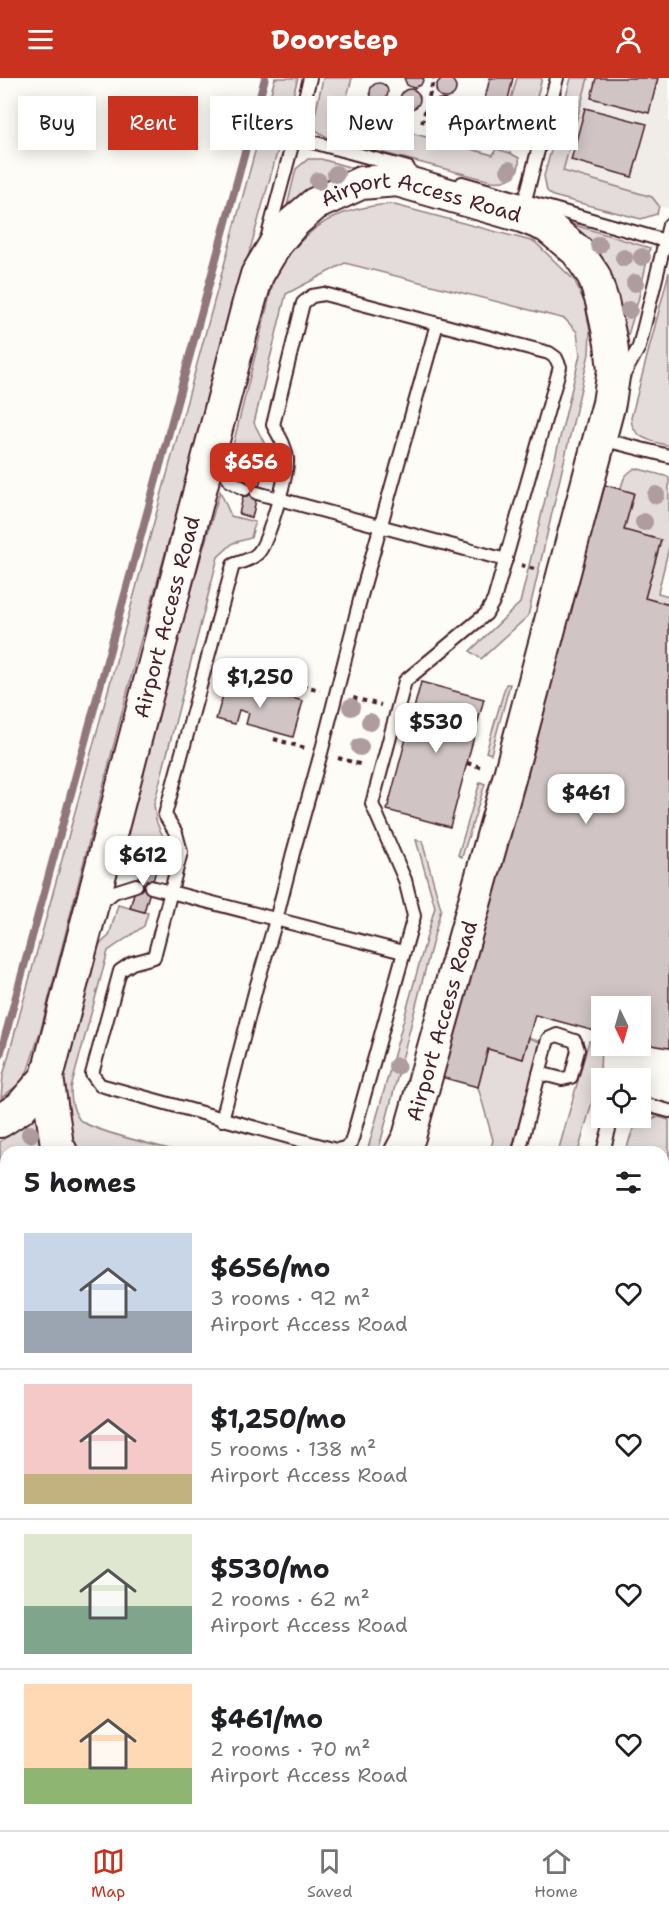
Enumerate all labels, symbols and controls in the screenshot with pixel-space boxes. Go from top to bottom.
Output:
text: Doorstep [271,21,398,58]
icon: menu [24,23,57,56]
icon: person [612,23,645,56]
chip: Buy [18,96,96,150]
chip: Rent [108,96,198,150]
chip: Filters [210,96,315,150]
chip: New [327,96,414,150]
chip: Apartment [426,96,578,150]
street label: Airport Access Road [316,166,525,229]
pin: $656 [215,443,287,494]
text: $656 [224,449,278,475]
street label: Airport Access Road [127,513,207,721]
pin: $1,250 [211,658,309,709]
text: $1,250 [227,664,293,690]
pin: $530 [400,703,472,754]
text: $530 [409,709,463,735]
pin: $461 [550,774,622,825]
text: $461 [562,780,610,806]
pin: $612 [107,836,179,887]
text: $612 [119,842,167,868]
street label: Airport Access Road [400,917,484,1125]
north arrow [591,996,651,1056]
map controls [591,996,651,1128]
button: locate [591,1068,651,1128]
text: 5 homes [24,1165,136,1200]
icon: filters [612,1166,645,1199]
text: $656/mo [210,1250,330,1285]
icon: home [72,1257,144,1329]
icon: heart [612,1277,645,1310]
text: 3 rooms · 92 m² [210,1285,370,1311]
text: Airport Access Road [210,1311,408,1337]
text: $1,250/mo [210,1401,346,1436]
icon: home [72,1408,144,1480]
icon: heart [612,1428,645,1461]
text: 5 rooms · 138 m² [210,1436,376,1462]
text: Airport Access Road [210,1462,408,1488]
text: $530/mo [210,1551,330,1586]
icon: home [72,1558,144,1630]
icon: heart [612,1578,645,1611]
text: 2 rooms · 62 m² [210,1586,370,1612]
text: Airport Access Road [210,1612,408,1638]
text: $461/mo [210,1701,323,1736]
icon: home [72,1708,144,1780]
icon: heart [612,1728,645,1761]
text: 2 rooms · 70 m² [210,1736,371,1762]
text: Airport Access Road [210,1762,408,1788]
tab: Map [91,1845,125,1902]
tab: Saved [307,1845,352,1902]
tab: Home [534,1845,578,1902]

